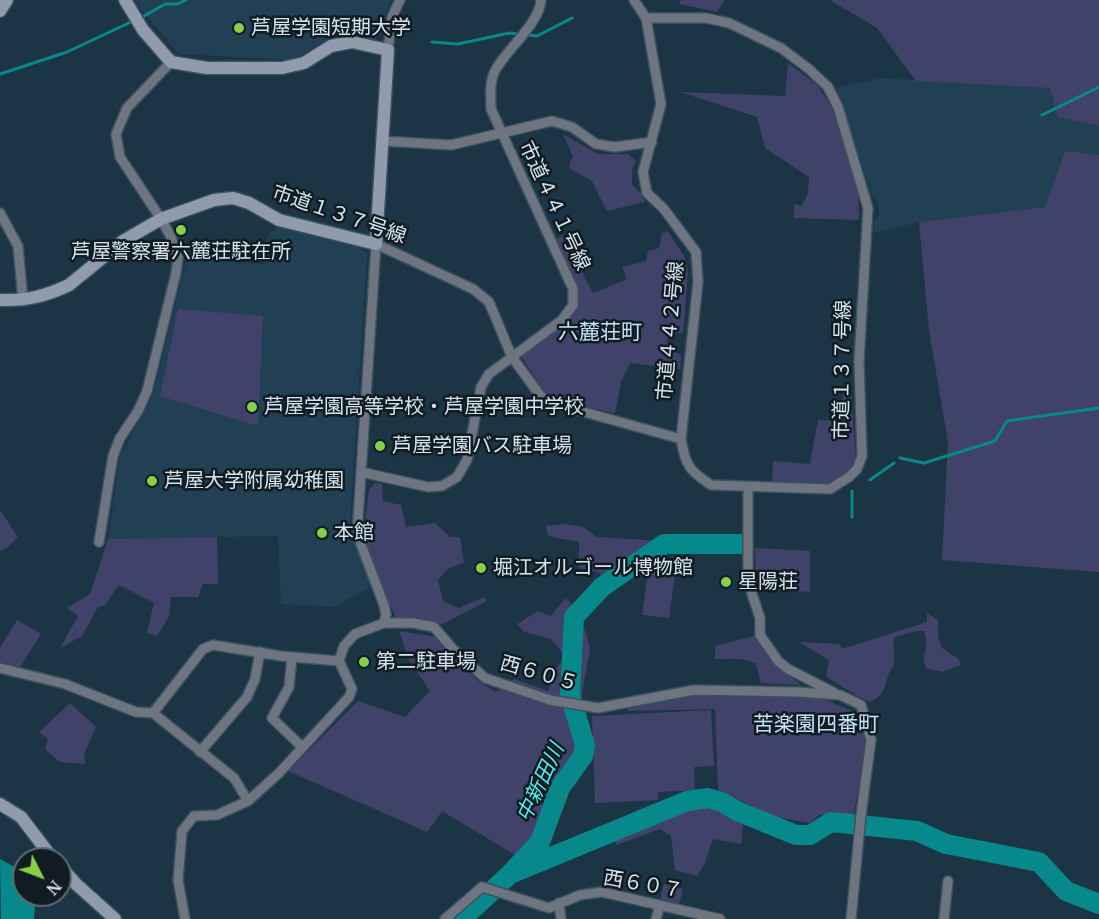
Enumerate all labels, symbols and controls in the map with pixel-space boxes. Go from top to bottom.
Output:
place label: 芦屋学園短期大学 [251,16,411,40]
marker: 芦屋学園短期大学 [232,21,246,35]
street label: 市道４４１号線 [514,137,594,275]
street label: 市道１３７号線 [269,181,409,249]
marker: 芦屋警察署六麓荘駐在所 [174,223,188,237]
place label: 芦屋警察署六麓荘駐在所 [71,240,291,264]
street label: 市道４４２号線 [653,260,689,402]
street label: 市道１３７号線 [830,300,856,440]
district label: 六麓荘町 [558,320,642,346]
place label: 芦屋学園高等学校・芦屋学園中学校 [264,395,584,419]
marker: 芦屋学園高等学校・芦屋学園中学校 [245,400,259,414]
place label: 芦屋学園バス駐車場 [392,434,572,458]
marker: 芦屋学園バス駐車場 [373,439,387,453]
place label: 芦屋大学附属幼稚園 [164,469,344,493]
marker: 芦屋大学附属幼稚園 [145,474,159,488]
place label: 本館 [334,521,374,545]
marker: 本館 [315,526,329,540]
place label: 堀江オルゴール博物館 [493,556,693,580]
marker: 堀江オルゴール博物館 [474,561,488,575]
place label: 星陽荘 [738,570,798,594]
marker: 星陽荘 [719,575,733,589]
place label: 第二駐車場 [376,650,476,674]
street label: 西６０５ [497,651,581,697]
marker: 第二駐車場 [357,655,371,669]
district label: 苦楽園四番町 [753,712,879,738]
water label: 中新田川 [512,740,570,826]
north arrow [12,847,72,907]
street label: 西６０７ [602,866,684,904]
text: N [42,876,66,900]

